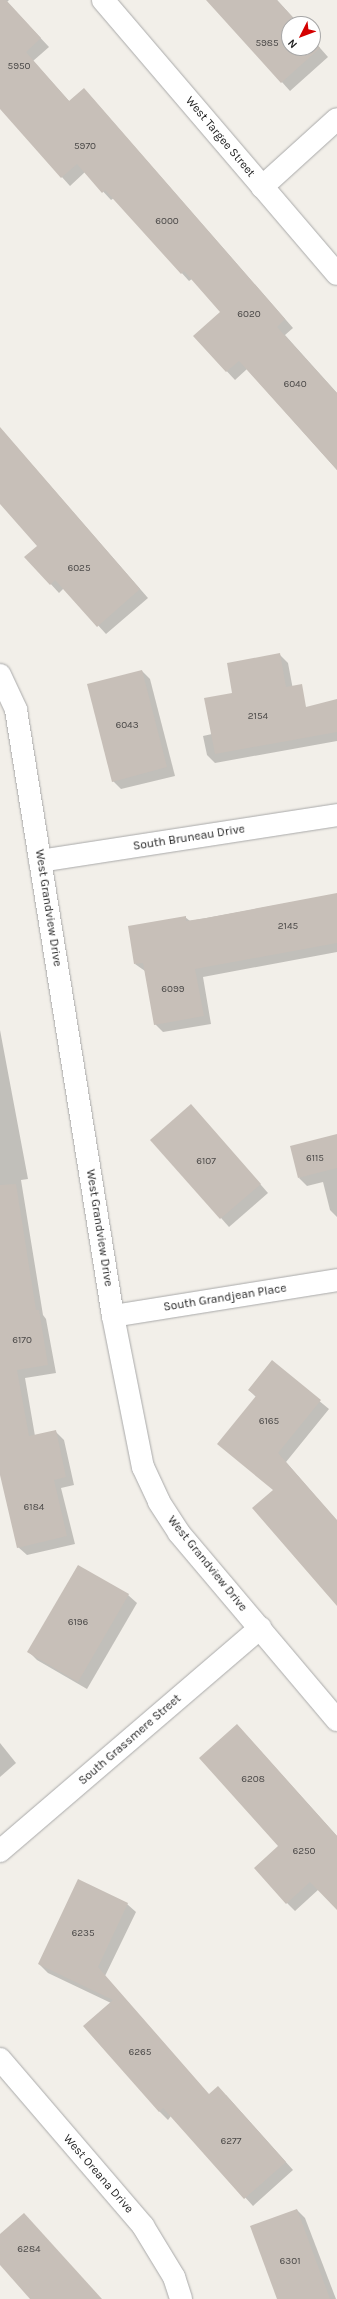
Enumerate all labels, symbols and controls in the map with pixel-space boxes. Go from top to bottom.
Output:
north arrow [281,16,321,56]
text: N [285,36,300,51]
house number: 5985 [255,38,279,50]
house number: 5950 [7,61,31,73]
street label: West Targee Street [182,94,258,180]
house number: 5970 [74,141,96,153]
house number: 6000 [155,216,179,228]
house number: 6020 [237,309,261,321]
house number: 6040 [283,379,307,391]
house number: 6025 [67,563,91,575]
house number: 2154 [248,711,268,723]
house number: 6043 [115,720,139,732]
street label: South Bruneau Drive [132,822,246,854]
street label: West Grandview Drive [32,848,64,968]
house number: 2145 [278,921,298,933]
house number: 6099 [161,984,185,996]
house number: 6115 [306,1153,324,1165]
house number: 6107 [196,1156,216,1168]
street label: West Grandview Drive [83,1168,115,1288]
street label: South Grandjean Place [162,1281,288,1315]
house number: 6170 [12,1335,32,1347]
house number: 6165 [259,1416,279,1428]
house number: 6184 [24,1502,44,1514]
street label: West Grandview Drive [164,1513,250,1615]
house number: 6196 [68,1617,88,1629]
street label: South Grassmere Street [76,1692,184,1788]
house number: 6208 [241,1774,265,1786]
house number: 6250 [292,1846,316,1858]
house number: 6235 [71,1928,95,1940]
house number: 6265 [129,2047,151,2059]
street label: West Oreana Drive [60,2132,136,2216]
house number: 6277 [221,2136,241,2148]
house number: 6284 [17,2244,41,2256]
house number: 6301 [280,2256,300,2268]

